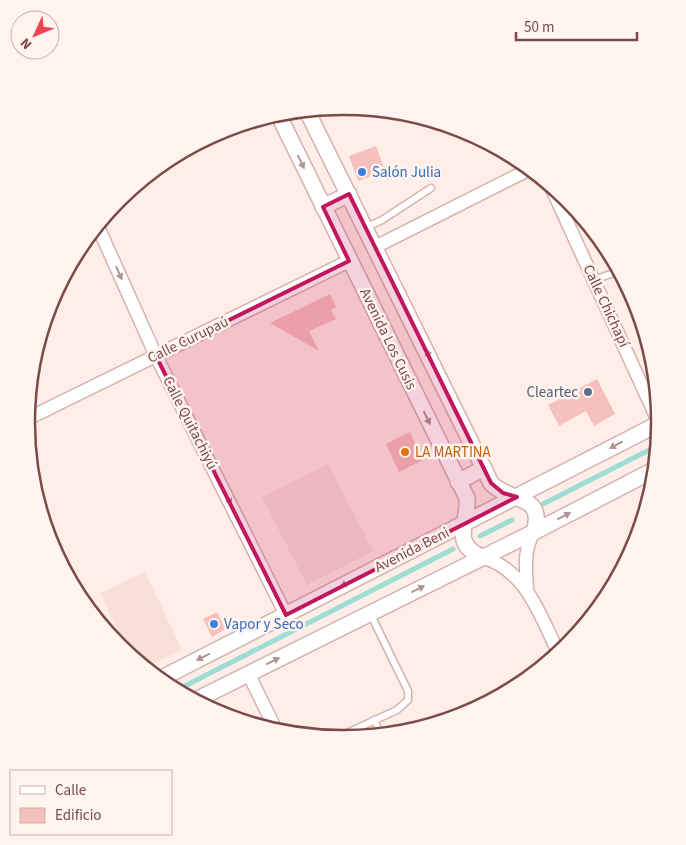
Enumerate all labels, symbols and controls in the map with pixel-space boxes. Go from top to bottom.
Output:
north arrow [10,10,60,60]
scale bar [516,10,637,42]
text: 50 m [524,17,554,38]
text: N [16,33,37,54]
one-way arrow [297,155,305,169]
place label: Salón Julia [372,162,441,183]
marker: Salón Julia [356,166,368,178]
street label: Calle Chichapí [578,261,635,352]
one-way arrow [114,266,123,281]
street label: Avenida Los Cusis [354,285,422,393]
street label: Calle Curupaú [144,311,232,369]
one-way arrow [425,349,433,364]
street label: Calle Quitachiyú [157,373,223,473]
place label: Cleartec [526,382,578,403]
marker: Cleartec [582,386,594,398]
one-way arrow [423,411,431,425]
one-way arrow [609,441,624,449]
place label: LA MARTINA [415,442,492,463]
marker: LA MARTINA [399,446,411,458]
one-way arrow [224,491,232,506]
one-way arrow [556,512,571,520]
street label: Avenida Beni [371,522,453,578]
one-way arrow [340,579,355,587]
one-way arrow [411,585,425,593]
place label: Vapor y Seco [224,614,304,635]
marker: Vapor y Seco [208,618,220,630]
one-way arrow [195,653,210,661]
one-way arrow [266,657,280,665]
legend [10,770,172,835]
text: Calle [55,780,86,801]
text: Edificio [55,805,102,826]

